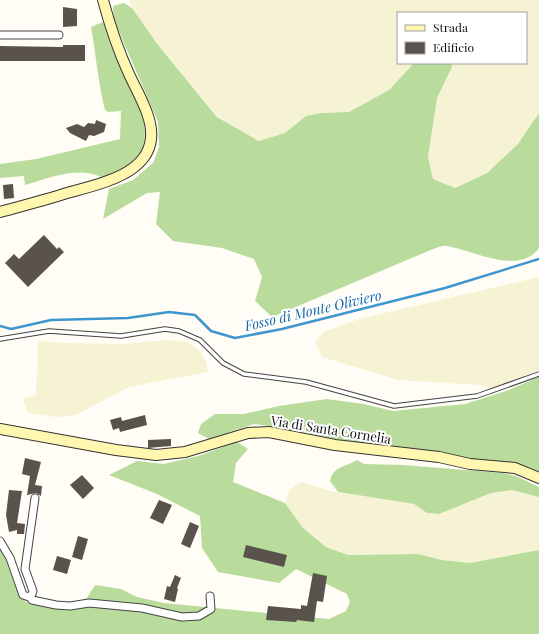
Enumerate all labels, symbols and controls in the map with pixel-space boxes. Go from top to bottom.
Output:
legend [397,12,527,64]
text: Strada [433,19,468,35]
text: Edificio [433,39,475,55]
water label: Fosso di Monte Oliviero [242,285,384,335]
street label: Via di Santa Cornelia [269,411,393,447]

